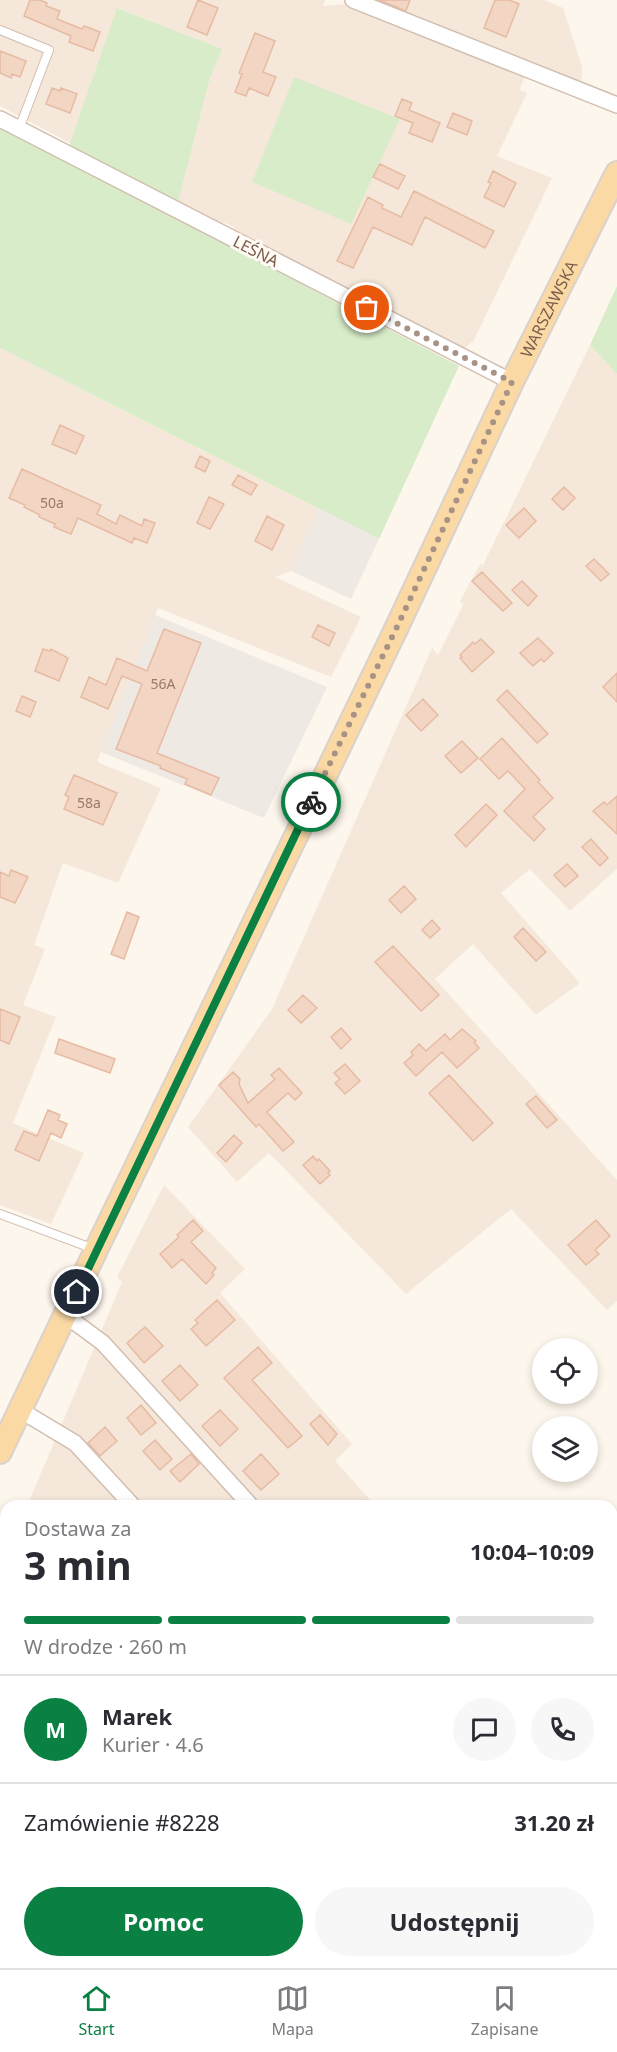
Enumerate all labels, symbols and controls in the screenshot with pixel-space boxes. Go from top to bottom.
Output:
street label: LEŚNA [229,230,283,272]
street label: WARSZAWSKA [515,256,583,361]
pin [341,282,392,333]
icon: bag [350,291,383,324]
house number: 50a [40,493,64,512]
house number: 56A [151,674,176,693]
courier [281,772,341,832]
icon: bike [295,786,328,819]
house number: 58a [77,793,101,812]
pin [51,1266,102,1317]
icon: home [60,1275,93,1308]
map controls [532,1338,598,1482]
button: locate [532,1338,598,1404]
button: layers [532,1416,598,1482]
text: Dostawa za [24,1515,131,1542]
text: 10:04–10:09 [470,1536,594,1566]
text: 3 min [24,1538,131,1591]
text: W drodze · 260 m [24,1633,187,1660]
button: chat [453,1698,516,1761]
button: phone [531,1698,594,1761]
text: Marek [102,1701,172,1731]
text: M [45,1714,66,1744]
text: Kurier · 4.6 [102,1731,204,1758]
text: Zamówienie #8228 [24,1807,220,1837]
text: 31.20 zł [514,1807,594,1837]
button: Pomoc [24,1887,303,1956]
button: Udostępnij [315,1887,594,1956]
tab: Start [79,1982,114,2040]
tab: Mapa [271,1982,314,2040]
tab: Zapisane [471,1982,538,2040]

